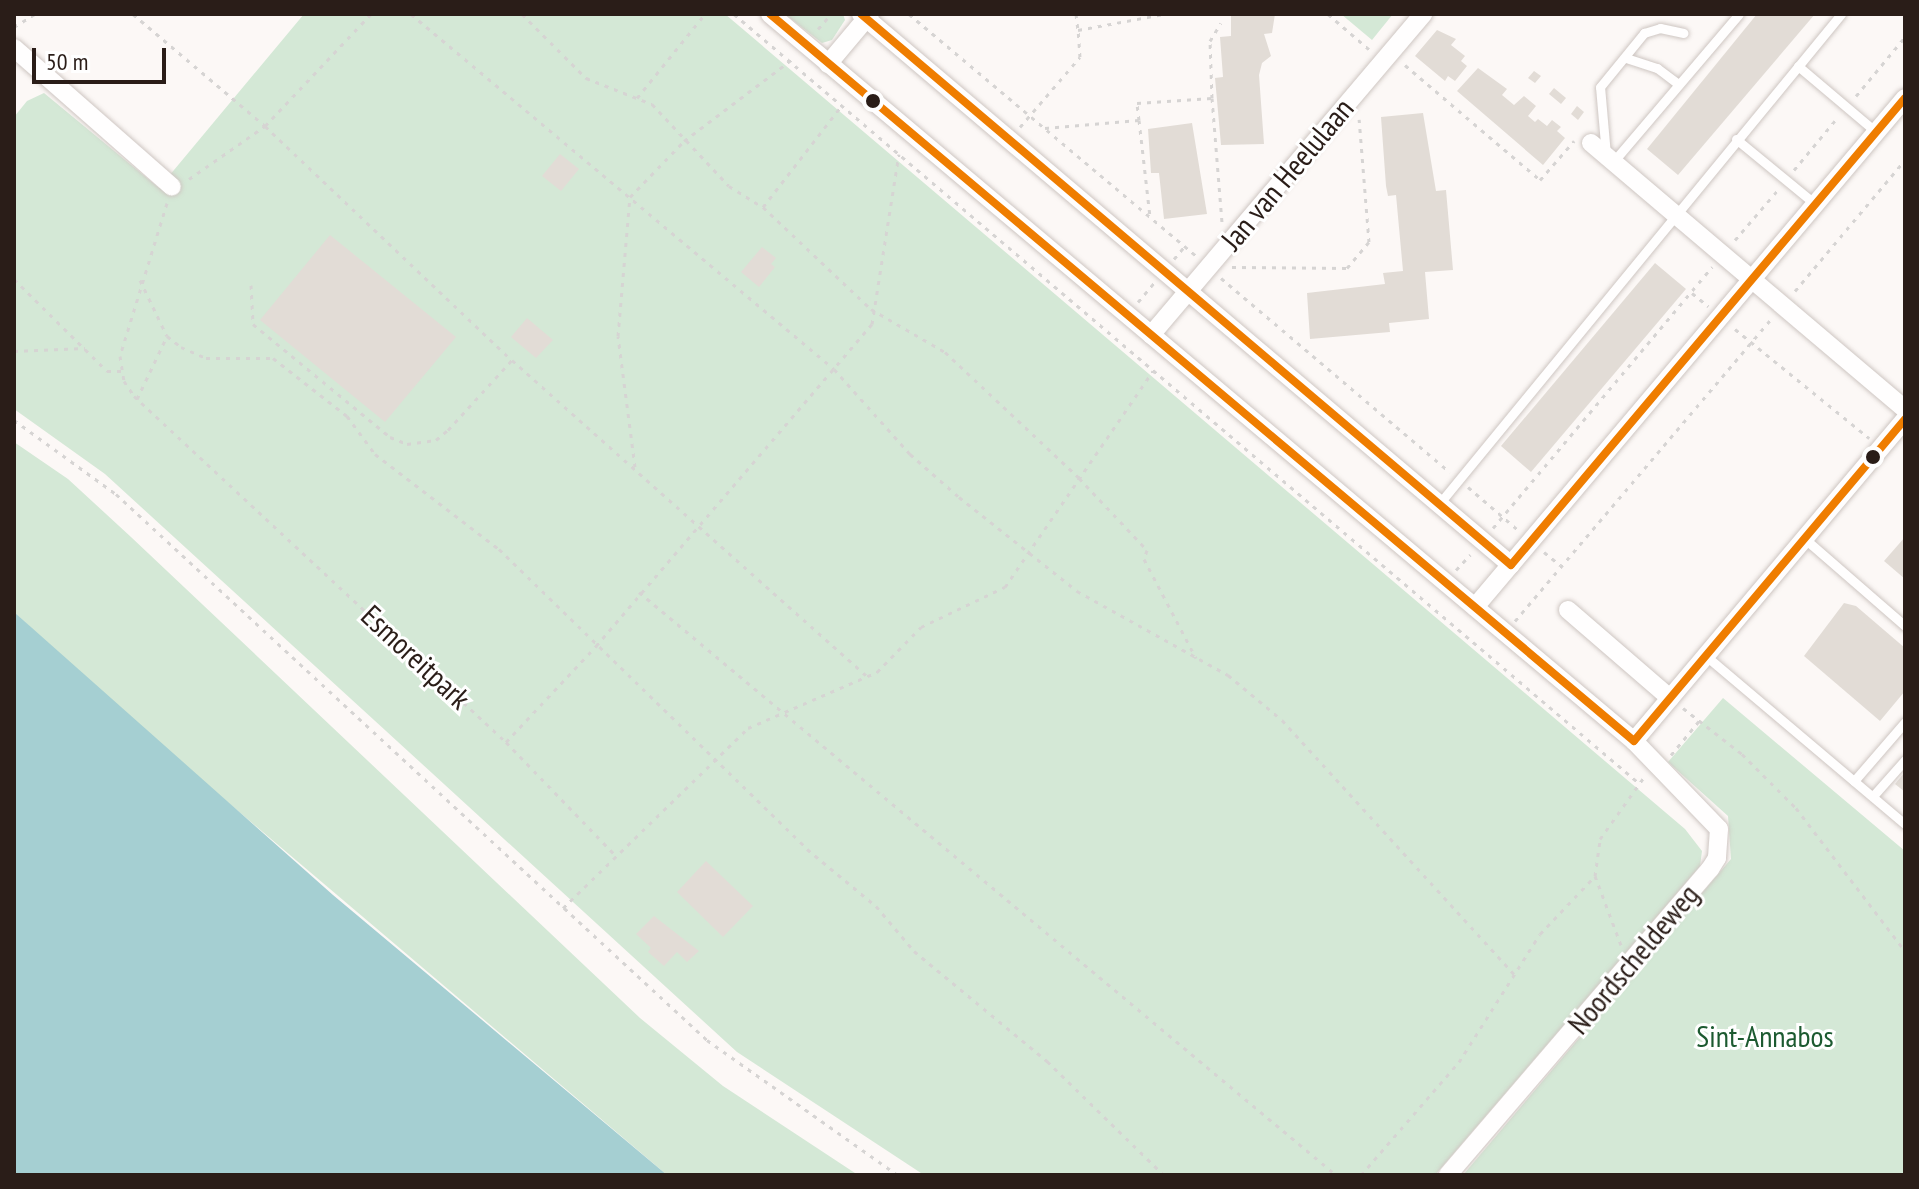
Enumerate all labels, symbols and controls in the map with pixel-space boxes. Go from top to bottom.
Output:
scale bar [36,32,170,82]
text: 50 m [46,46,88,77]
street label: Jan van Heelulaan [1213,91,1361,257]
unlabelled marker [865,93,881,109]
unlabelled marker [1865,449,1881,465]
street label: Esmoreitpark [354,598,478,716]
street label: Noordscheldeweg [1560,877,1706,1041]
park label: Sint-Annabos [1696,1018,1834,1054]

